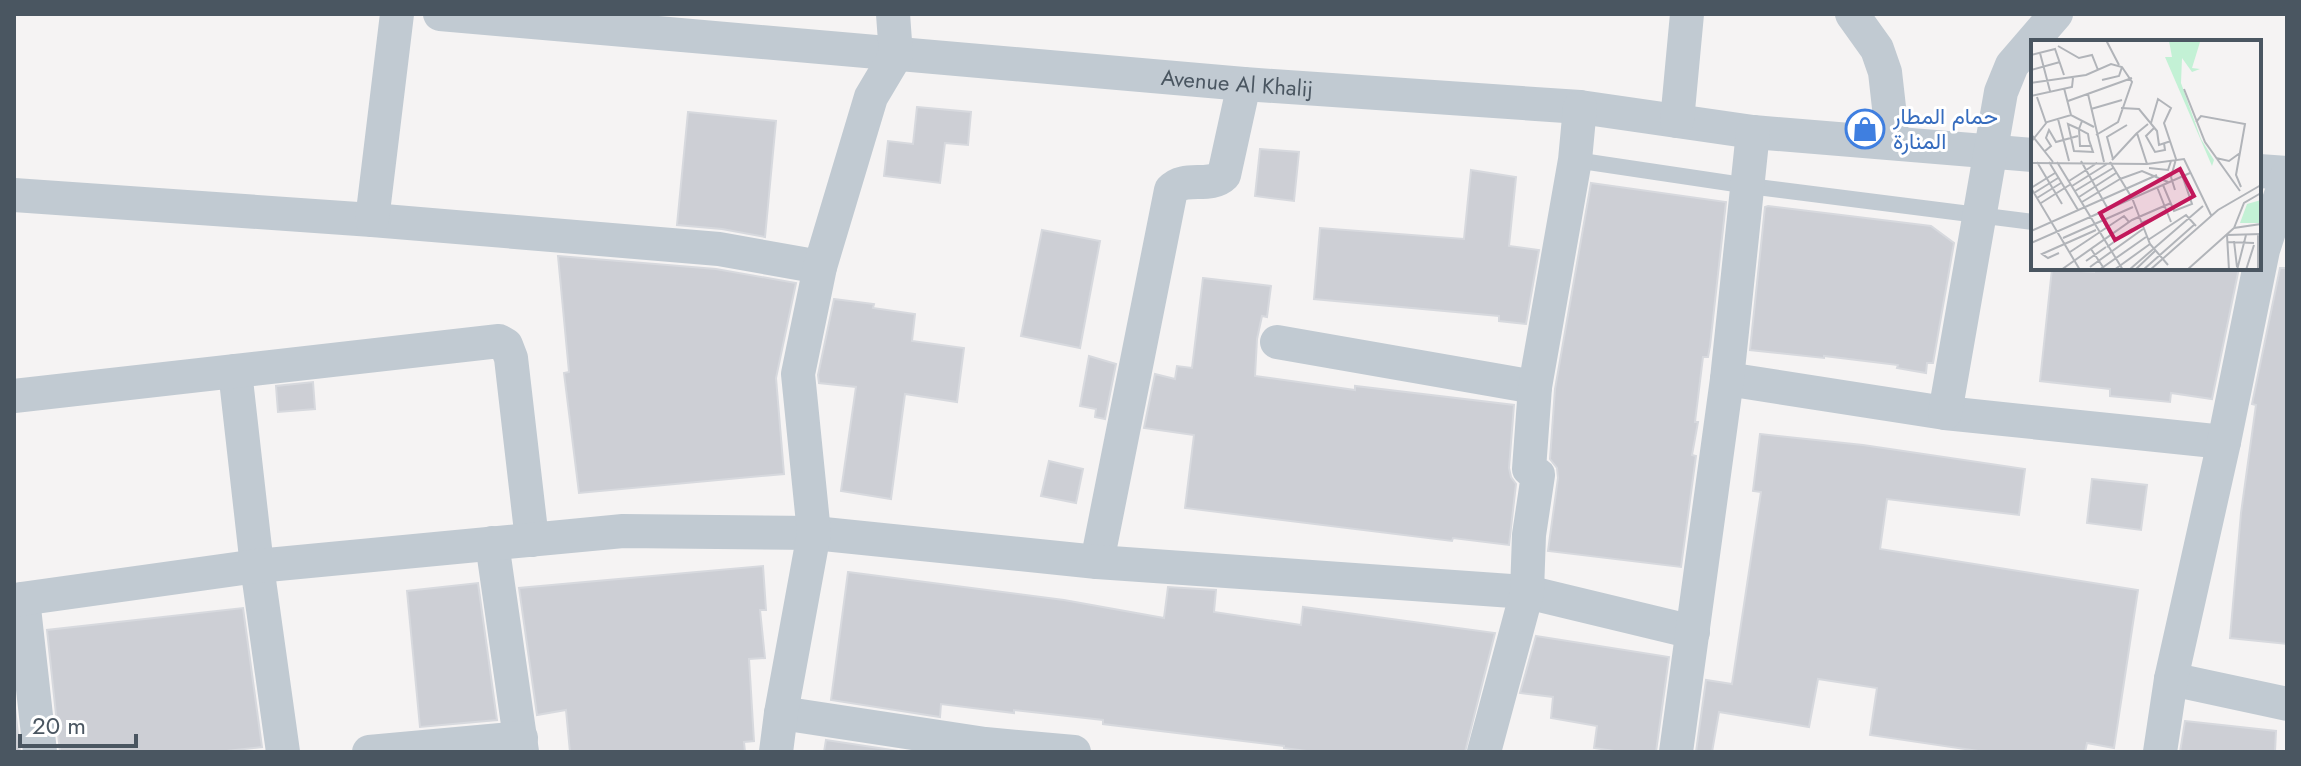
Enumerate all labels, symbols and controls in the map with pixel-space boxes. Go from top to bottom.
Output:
inset map [2031,40,2261,270]
street label: Avenue Al Khalij [1160,61,1314,105]
place label: حمام المطار المنارة [1892,100,1998,157]
shop icon: حمام المطار المنارة [1844,108,1886,150]
scale bar [20,698,136,748]
text: 20 m [32,708,86,743]

